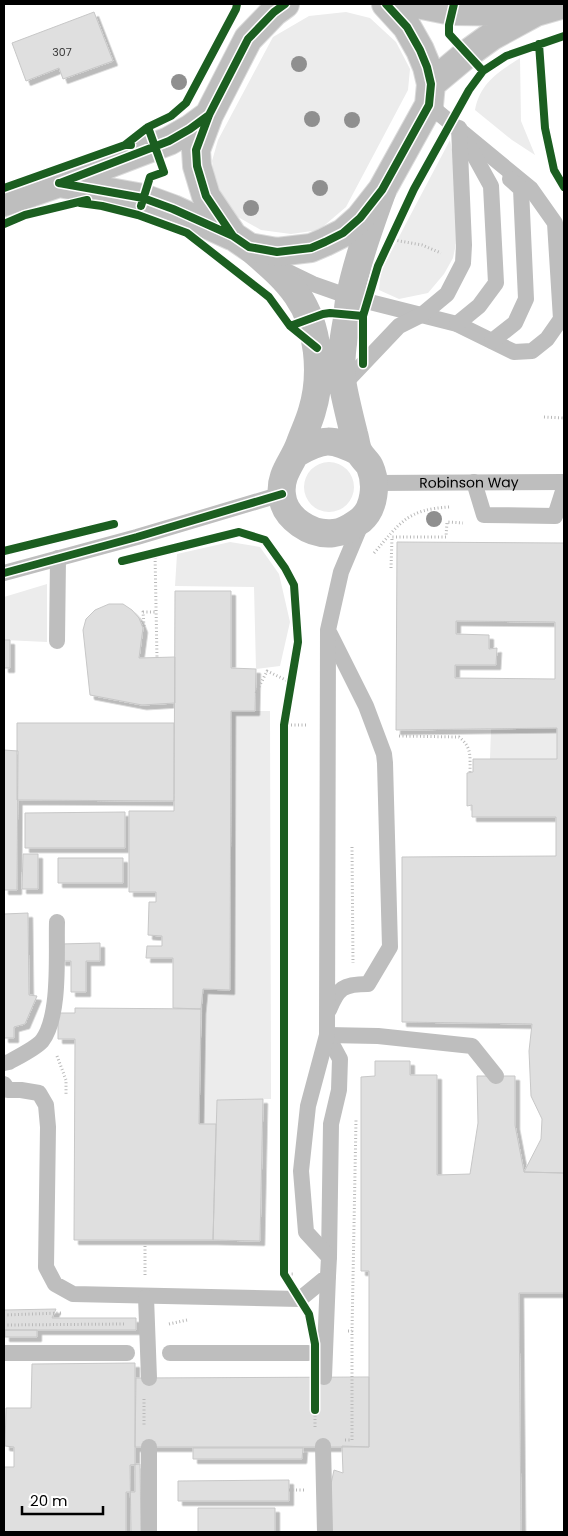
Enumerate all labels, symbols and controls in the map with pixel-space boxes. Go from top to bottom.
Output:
house number: 307 [52,44,72,60]
street label: Robinson Way [419,472,519,493]
scale bar [22,1484,104,1516]
text: 20 m [30,1490,68,1511]

